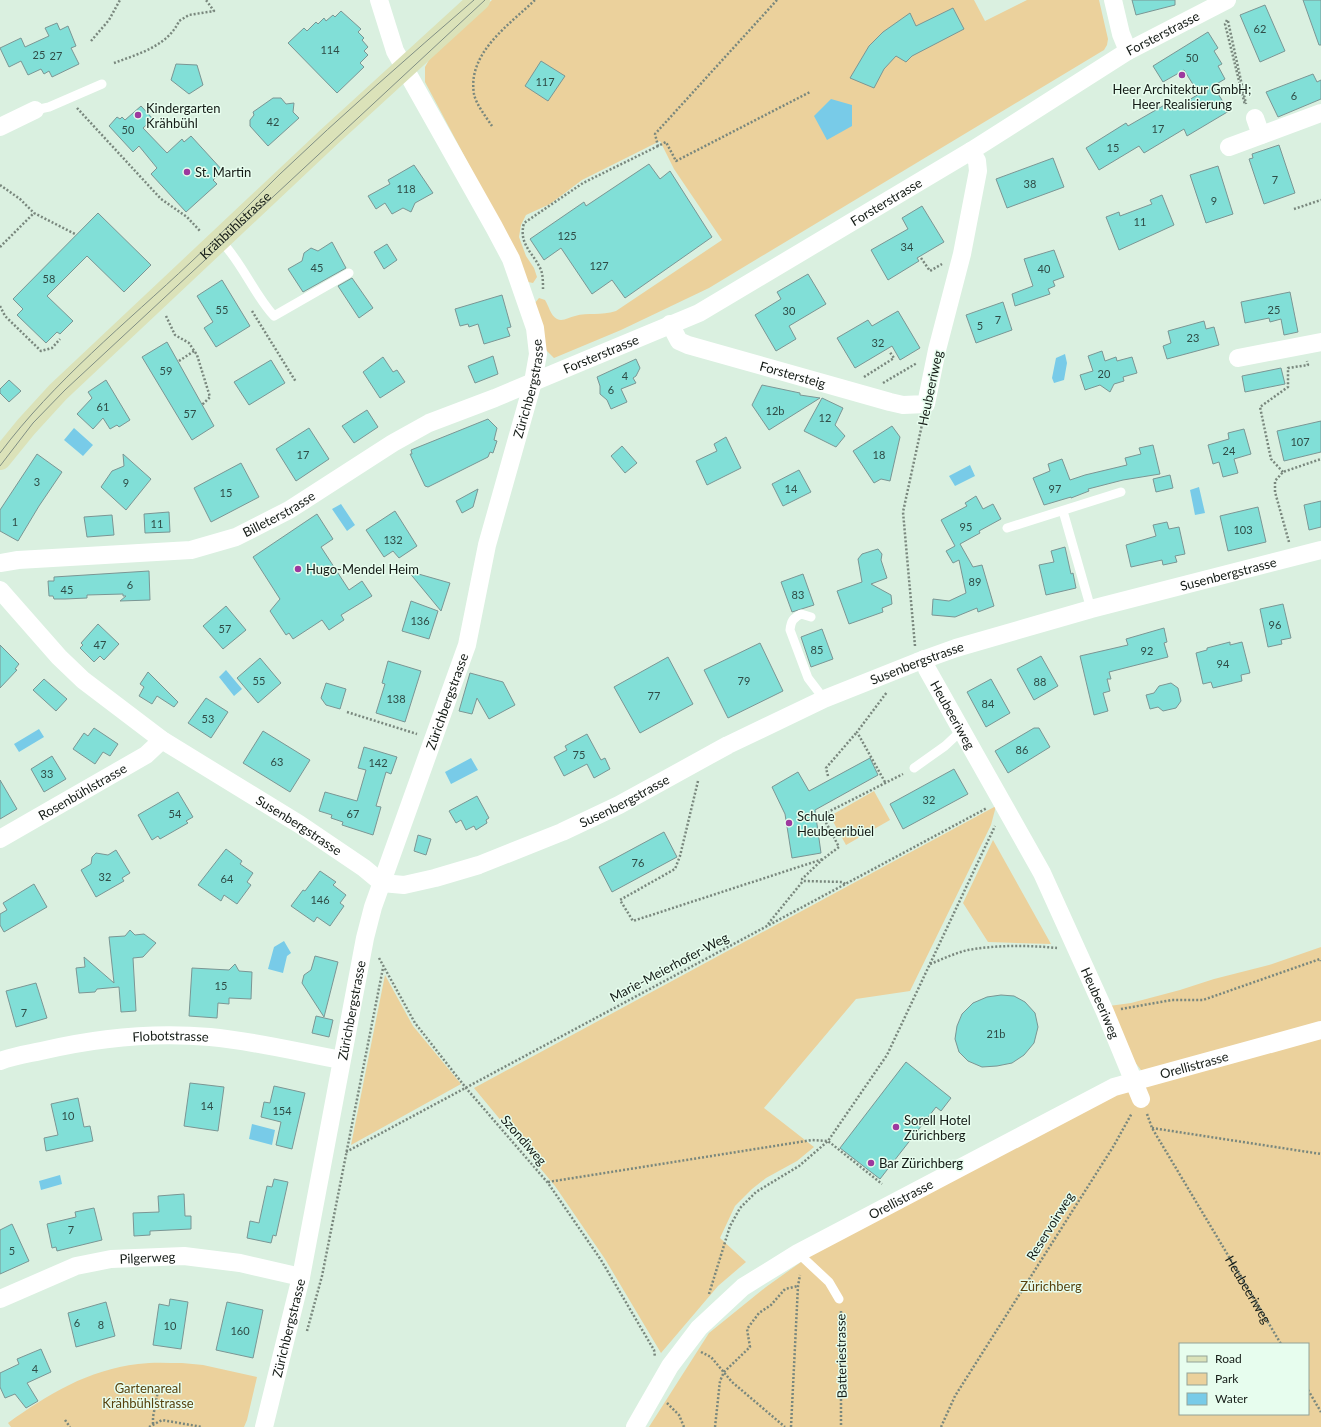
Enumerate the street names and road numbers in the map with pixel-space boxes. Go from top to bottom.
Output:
street label: Forsterstrasse [1123,8,1202,59]
street label: Forsterstrasse [847,174,925,229]
street label: Krähbühlstrasse [196,188,274,262]
street label: Forsterstrasse [561,331,641,377]
street label: Zürichbergstrasse [510,338,546,440]
street label: Heubeeriweg [914,349,946,427]
street label: Forstersteig [758,358,828,392]
street label: Billeterstrasse [240,487,318,540]
street label: Susenbergstrasse [1178,554,1278,594]
street label: Susenbergstrasse [868,638,966,688]
street label: Zürichbergstrasse [422,651,471,752]
street label: Heubeeriweg [927,678,979,752]
street label: Rosenbühlstrasse [35,760,129,823]
street label: Susenbergstrasse [577,771,672,831]
street label: Susenbergstrasse [253,792,345,859]
street label: Marie-Meierhofer-Weg [607,929,731,1005]
street label: Zürichbergstrasse [334,959,369,1061]
street label: Heubeeriweg [1078,965,1123,1041]
street label: Flobotstrasse [132,1027,209,1045]
street label: Orellistrasse [1158,1048,1230,1082]
street label: Szondiweg [498,1112,550,1169]
street label: Orellistrasse [866,1175,936,1222]
street label: Reservoirweg [1023,1189,1077,1263]
street label: Pilgerweg [119,1248,176,1267]
street label: Heubeeriweg [1222,1253,1275,1327]
street label: Zürichbergstrasse [269,1277,308,1379]
street label: Batteriestrasse [832,1313,850,1398]

